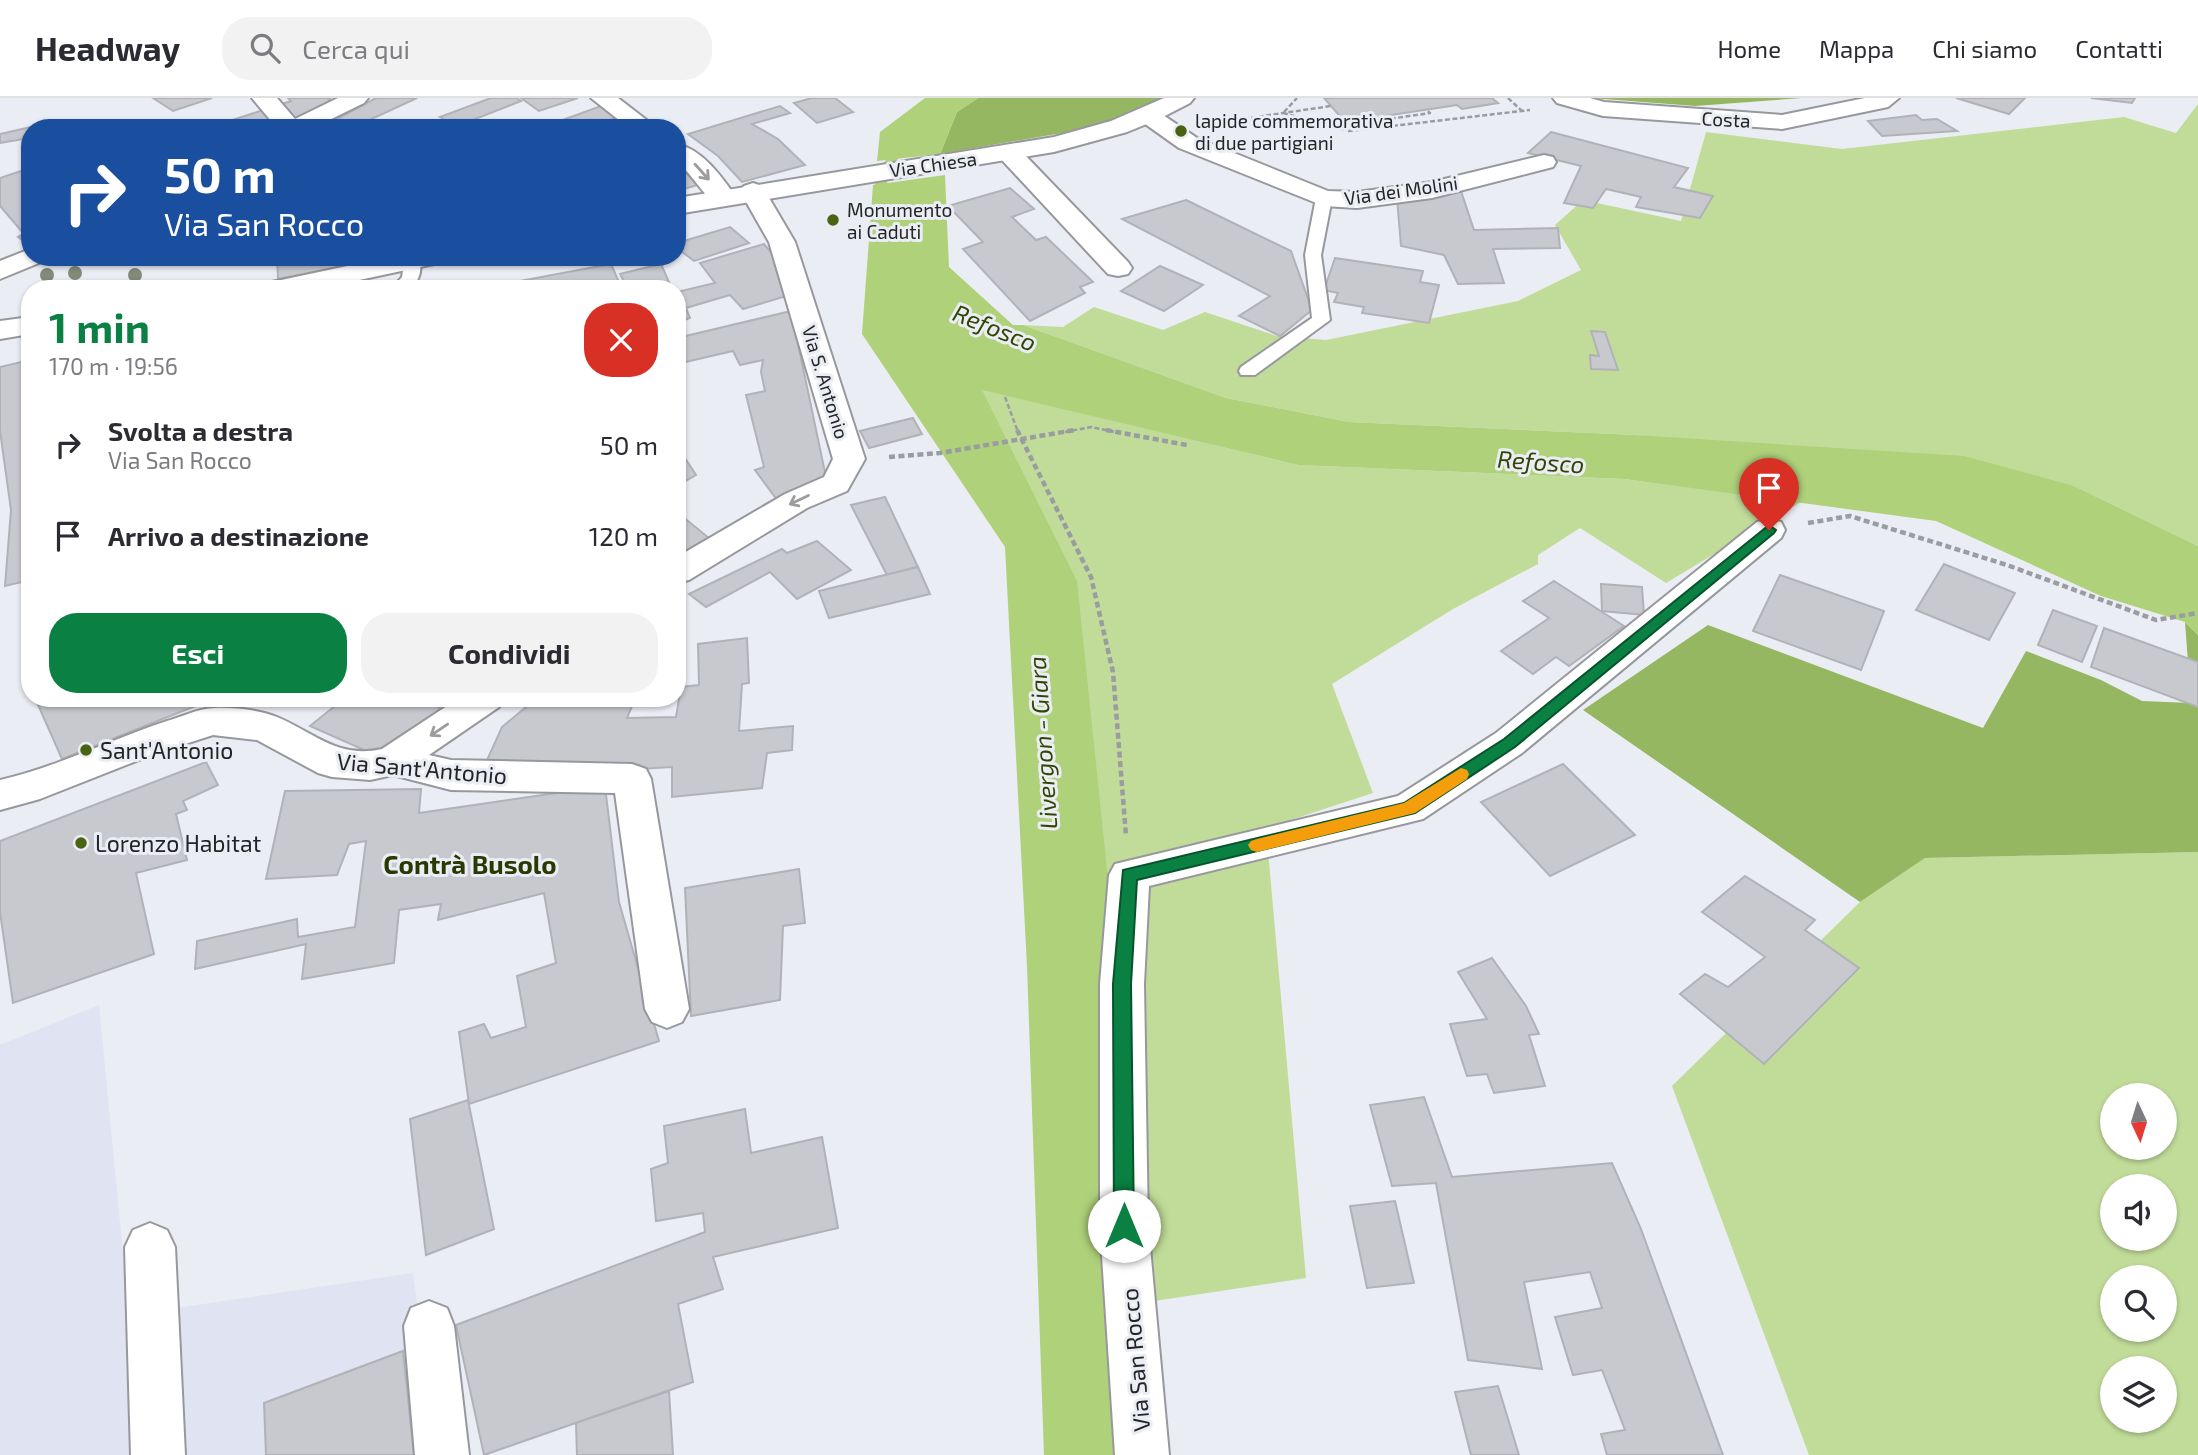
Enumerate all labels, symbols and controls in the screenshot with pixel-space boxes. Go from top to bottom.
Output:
search box [222,17,712,80]
text: Headway [35,28,180,68]
icon: search [246,29,284,67]
text: Cerca qui [302,33,410,64]
text: Home [1717,34,1781,63]
text: Mappa [1819,34,1894,63]
text: Chi siamo [1932,34,2037,63]
text: Contatti [2075,34,2163,63]
street label: Costa [1701,106,1751,132]
place label: lapide commemorativa di due partigiani [1195,109,1393,154]
marker: lapide commemorativa di due partigiani [1173,123,1189,139]
text: 50 m [164,144,276,203]
icon: right [49,147,140,238]
street label: Via Chiesa [888,147,978,181]
one-way arrow [694,163,710,181]
street label: Via dei Molini [1343,171,1459,209]
place label: Monumento ai Caduti [847,198,952,243]
text: Via San Rocco [164,204,364,242]
marker: Monumento ai Caduti [825,212,841,228]
water label: Refosco [949,297,1041,357]
text: 1 min [49,301,150,351]
button: close [584,303,658,377]
street label: Via S. Antonio [798,323,854,441]
text: 170 m · 19:56 [49,352,178,380]
text: Svolta a destra [108,415,293,446]
icon: right [49,426,87,464]
text: 50 m [600,429,658,460]
water label: Refosco [1496,443,1586,479]
text: Via San Rocco [108,446,252,474]
pin [1739,458,1799,530]
icon: arrive [1750,469,1788,507]
one-way arrow [789,494,810,508]
icon: arrive [49,517,87,555]
text: Arrivo a destinazione [108,520,369,551]
text: 120 m [589,520,658,551]
button: Esci [49,613,347,693]
button: Condividi [361,613,658,693]
water label: Livergon - Giara [1021,655,1063,831]
one-way arrow [430,723,449,737]
place label: Sant'Antonio [100,736,233,764]
marker: Sant'Antonio [78,742,94,758]
street label: Via Sant'Antonio [336,747,508,789]
place label: Lorenzo Habitat [95,829,262,857]
marker: Lorenzo Habitat [73,835,89,851]
district label: Contrà Busolo [383,848,557,879]
north arrow [2100,1083,2177,1160]
map controls [2100,1083,2177,1433]
button: sound [2100,1174,2177,1251]
position arrow [1087,1189,1161,1263]
button: search [2100,1265,2177,1342]
street label: Via San Rocco [1115,1287,1155,1433]
button: layers [2100,1356,2177,1433]

